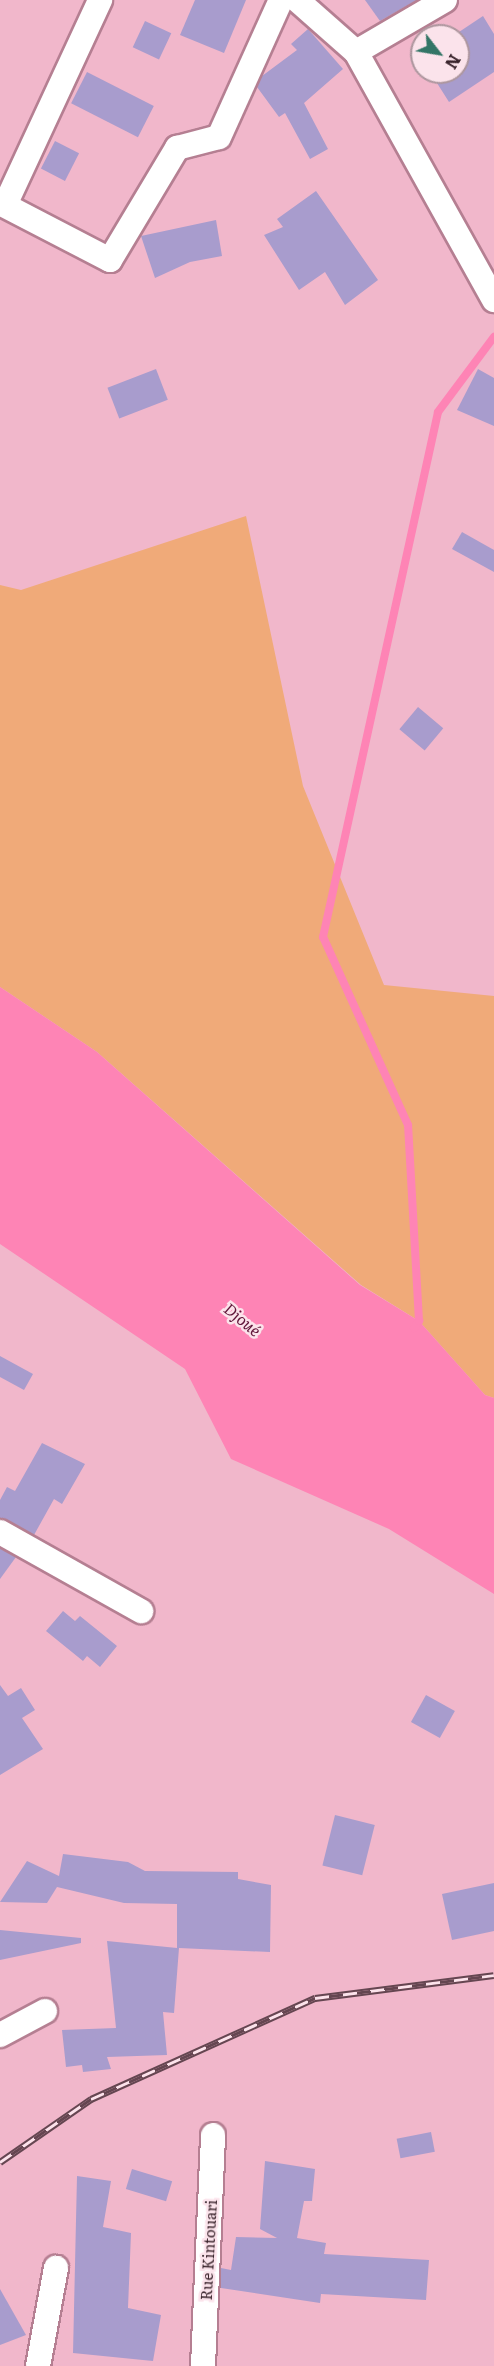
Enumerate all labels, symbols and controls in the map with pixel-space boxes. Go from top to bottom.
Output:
north arrow [410,24,470,84]
text: N [440,50,467,74]
water label: Djoué [221,1298,265,1340]
street label: Rue Kintouari [196,2199,220,2301]

